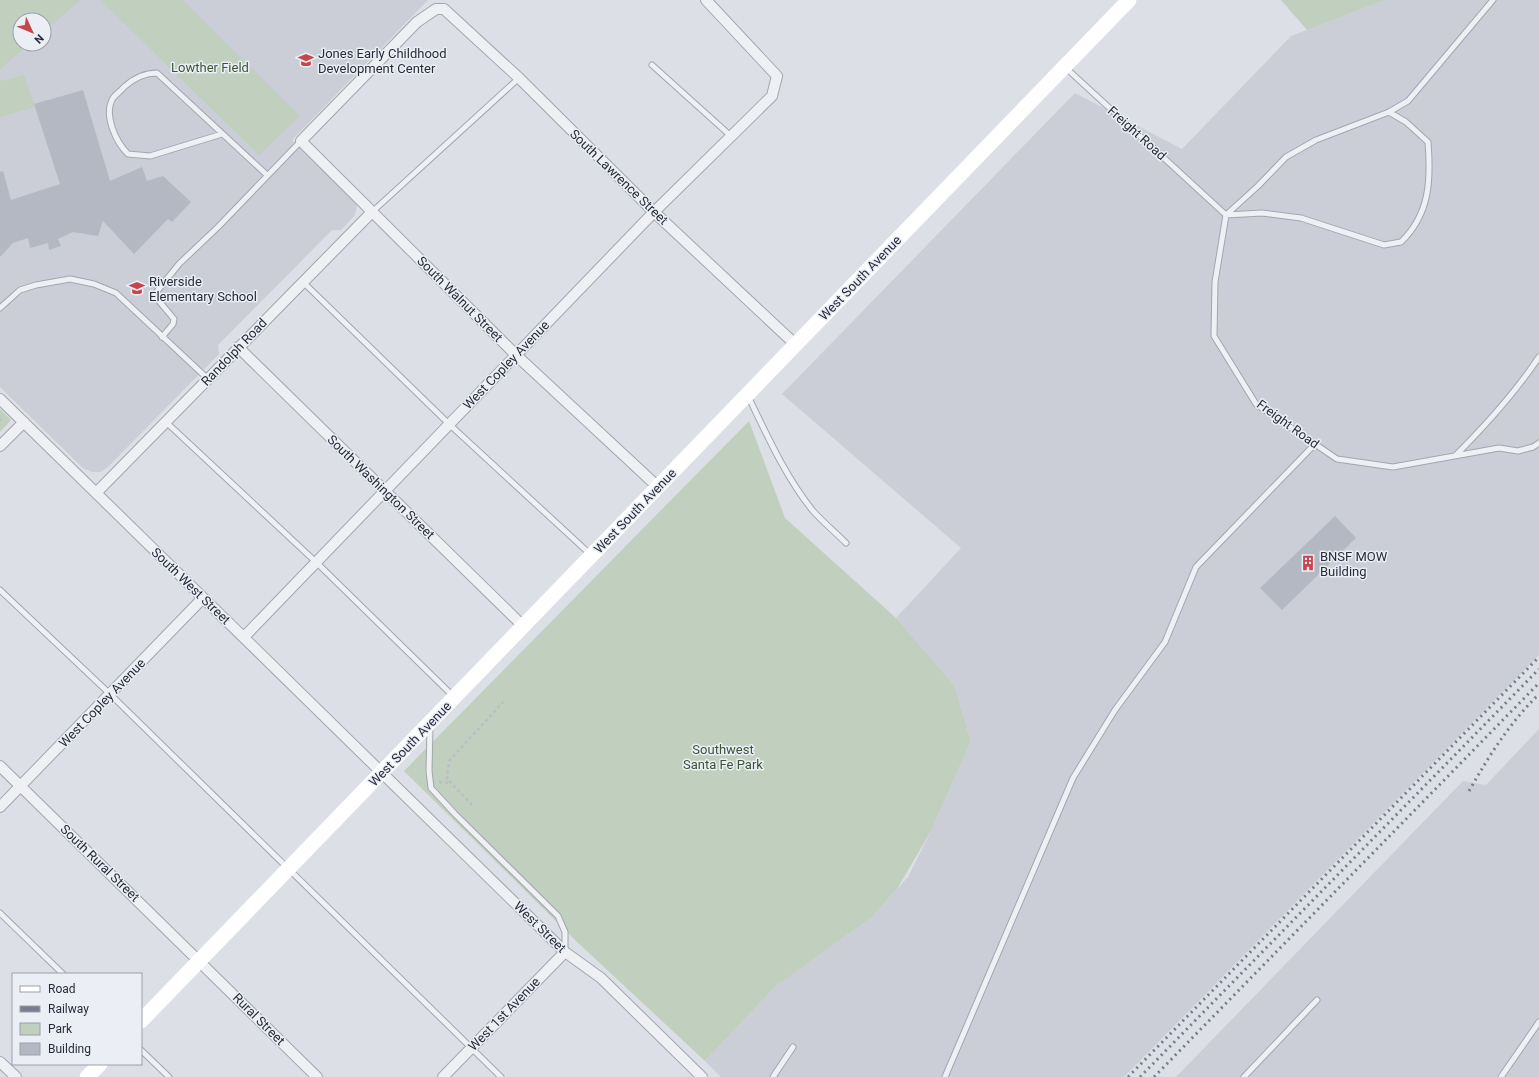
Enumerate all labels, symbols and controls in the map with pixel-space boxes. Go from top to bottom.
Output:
north arrow [12,12,52,52]
text: N [31,31,46,46]
place label: Jones Early Childhood Development Center [318,46,447,76]
school or university icon: Jones Early Childhood Development Center [297,51,315,69]
park label: Lowther Field [171,60,249,75]
street label: Freight Road [1105,103,1169,163]
street label: South Lawrence Street [567,126,671,228]
street label: West South Avenue [816,232,904,323]
street label: South Walnut Street [414,253,506,345]
place label: Riverside Elementary School [149,274,257,304]
school or university icon: Riverside Elementary School [128,279,146,297]
street label: Randolph Road [198,315,270,389]
street label: West Copley Avenue [460,317,552,412]
street label: Freight Road [1254,396,1322,452]
street label: South Washington Street [324,432,438,542]
street label: West South Avenue [591,465,679,556]
street label: South West Street [149,545,233,627]
place label: BNSF MOW Building [1320,549,1388,579]
building icon: BNSF MOW Building [1299,554,1317,572]
street label: West Copley Avenue [56,655,148,750]
street label: West South Avenue [366,698,454,789]
park label: Southwest Santa Fe Park [683,742,763,772]
street label: South Rural Street [57,821,143,905]
street label: West Street [511,898,569,956]
legend [12,973,142,1065]
street label: West 1st Avenue [465,974,543,1054]
text: Road [48,982,76,996]
street label: Rural Street [230,990,288,1048]
text: Railway [48,1002,89,1016]
text: Park [48,1022,73,1036]
text: Building [48,1042,91,1056]

